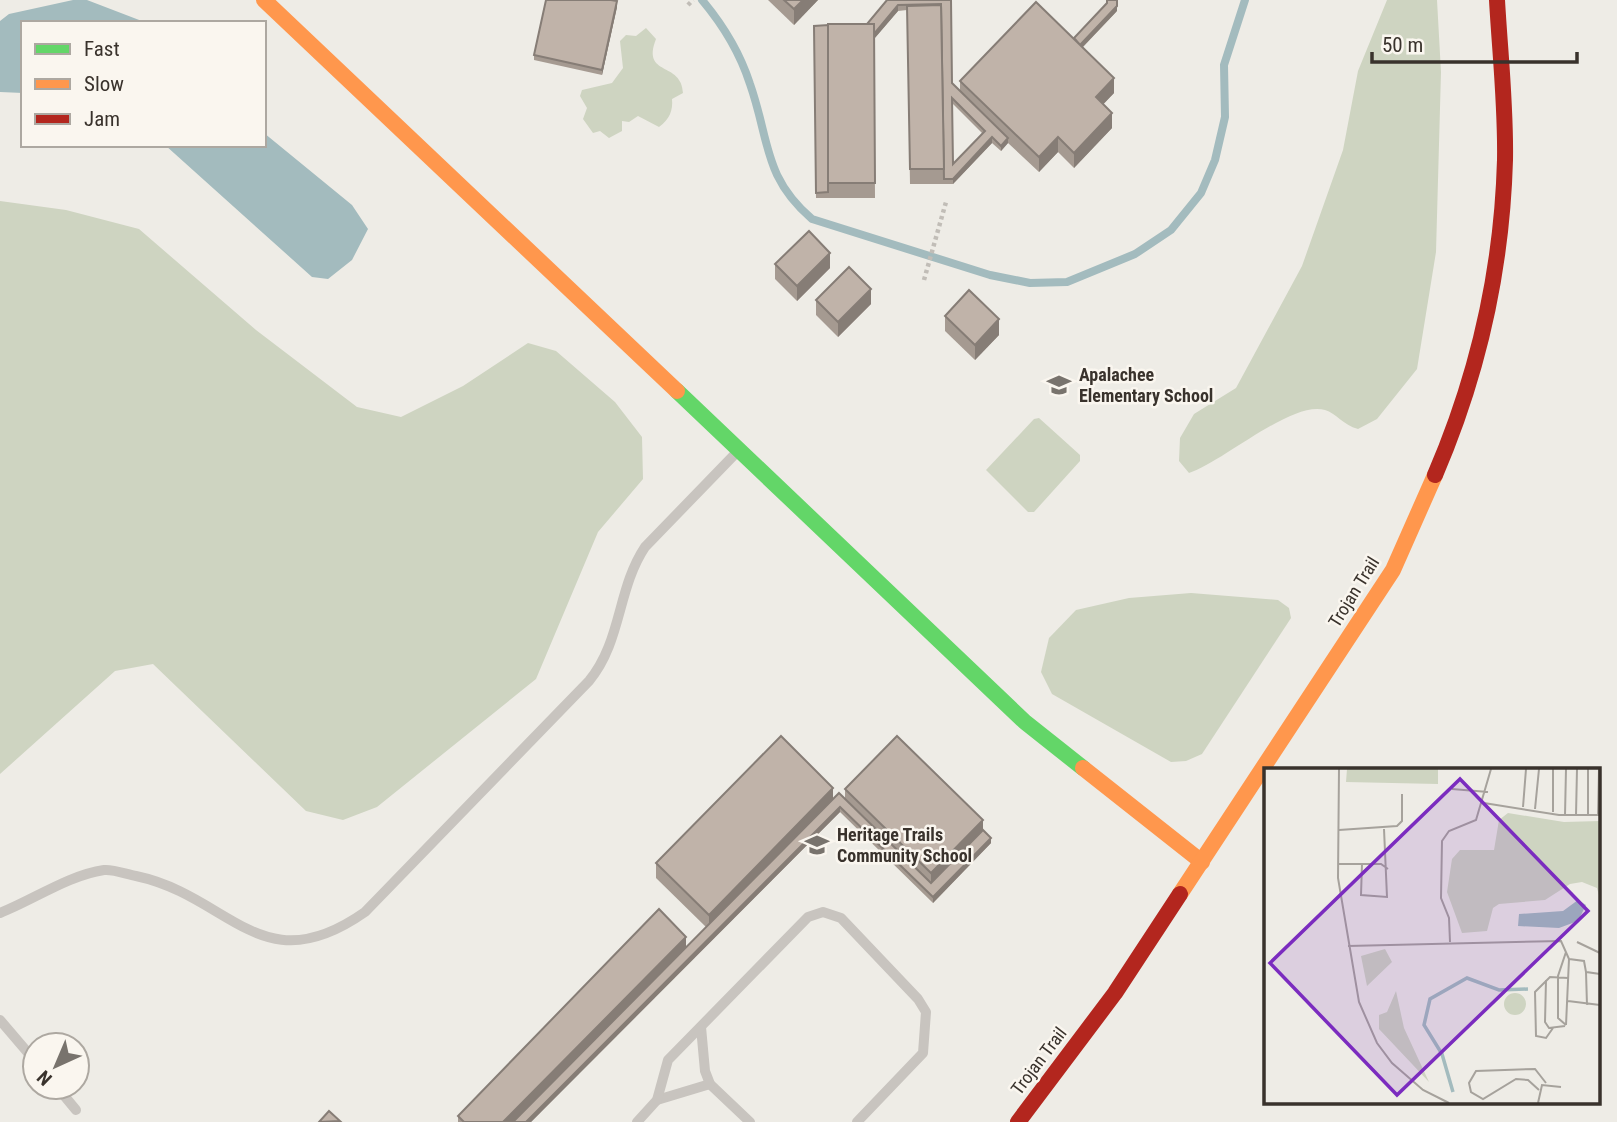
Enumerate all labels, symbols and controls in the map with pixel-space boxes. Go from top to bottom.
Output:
legend [21,21,266,147]
scale bar [1372,21,1577,65]
text: 50 m [1382,33,1423,57]
text: Fast [84,37,120,61]
text: Slow [84,72,124,96]
text: Jam [84,107,120,131]
place label: Apalachee Elementary School [1079,364,1213,406]
school or university icon: Apalachee Elementary School [1045,371,1073,399]
street label: Trojan Trail [1324,553,1383,631]
inset map [1264,768,1600,1104]
place label: Heritage Trails Community School [837,824,972,866]
school or university icon: Heritage Trails Community School [803,831,831,859]
street label: Trojan Trail [1006,1023,1071,1099]
north arrow [21,1031,91,1101]
text: N [32,1066,57,1090]

